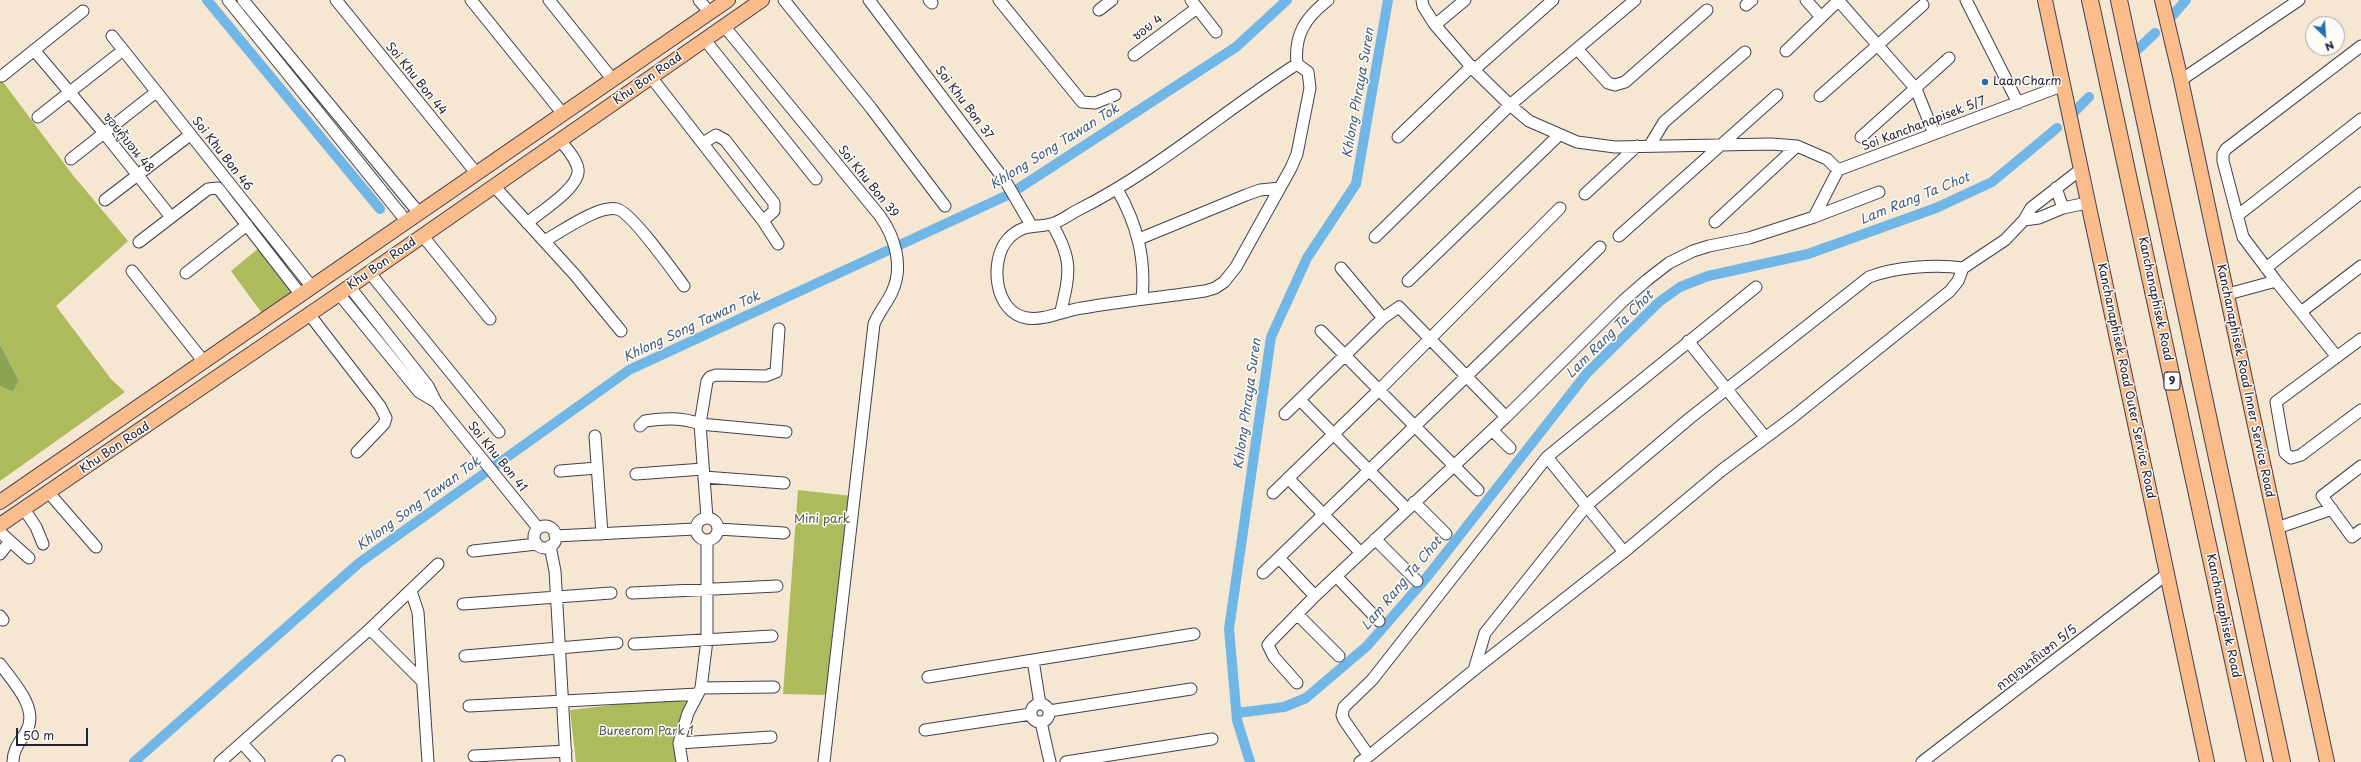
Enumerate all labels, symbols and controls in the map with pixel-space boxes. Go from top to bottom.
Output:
street label: ซอย 4 [1130,12,1166,44]
north arrow [2305,16,2345,56]
water label: Khlong Phraya Suren [1340,27,1378,159]
text: N [2322,37,2337,56]
street label: Soi Khu Bon 44 [382,40,450,118]
street label: Khu Bon Road [611,50,685,108]
street label: Soi Khu Bon 37 [932,64,996,142]
place label: LaanCharm [1993,75,2061,89]
marker: LaanCharm [1980,77,1990,87]
street label: Soi Kanchanapisek 5/7 [1860,94,1988,154]
water label: Khlong Song Tawan Tok [988,101,1122,193]
street label: ซอยคู้บอน 48 [100,110,156,176]
street label: Soi Khu Bon 46 [189,114,255,194]
street label: Soi Khu Bon 39 [835,143,901,221]
water label: Lam Rang Ta Chot [1858,170,1972,228]
street label: Khu Bon Road [345,235,419,293]
street label: Kanchanaphisek Road [2135,236,2175,362]
street label: Kanchanaphisek Road Outer Service Road [2094,262,2158,500]
street label: Kanchanaphisek Road Inner Service Road [2213,263,2277,499]
water label: Khlong Song Tawan Tok [621,288,763,366]
water label: Lam Rang Ta Chot [1563,288,1657,382]
water label: Khlong Phraya Suren [1231,338,1265,470]
road number: 9 [2164,372,2180,390]
street label: Khu Bon Road [77,419,153,477]
street label: Soi Khu Bon 41 [464,419,530,495]
water label: Khlong Song Tawan Tok [354,454,484,554]
park label: Mini park [794,513,850,527]
water label: Lam Rang Ta Chot [1359,534,1445,634]
street label: Kanchanaphisek Road [2203,553,2243,679]
street label: กาญจนาภิเษก 5/5 [1994,622,2080,694]
scale bar [18,720,90,746]
park label: Bureerom Park 1 [598,725,694,739]
text: 50 m [23,726,54,744]

